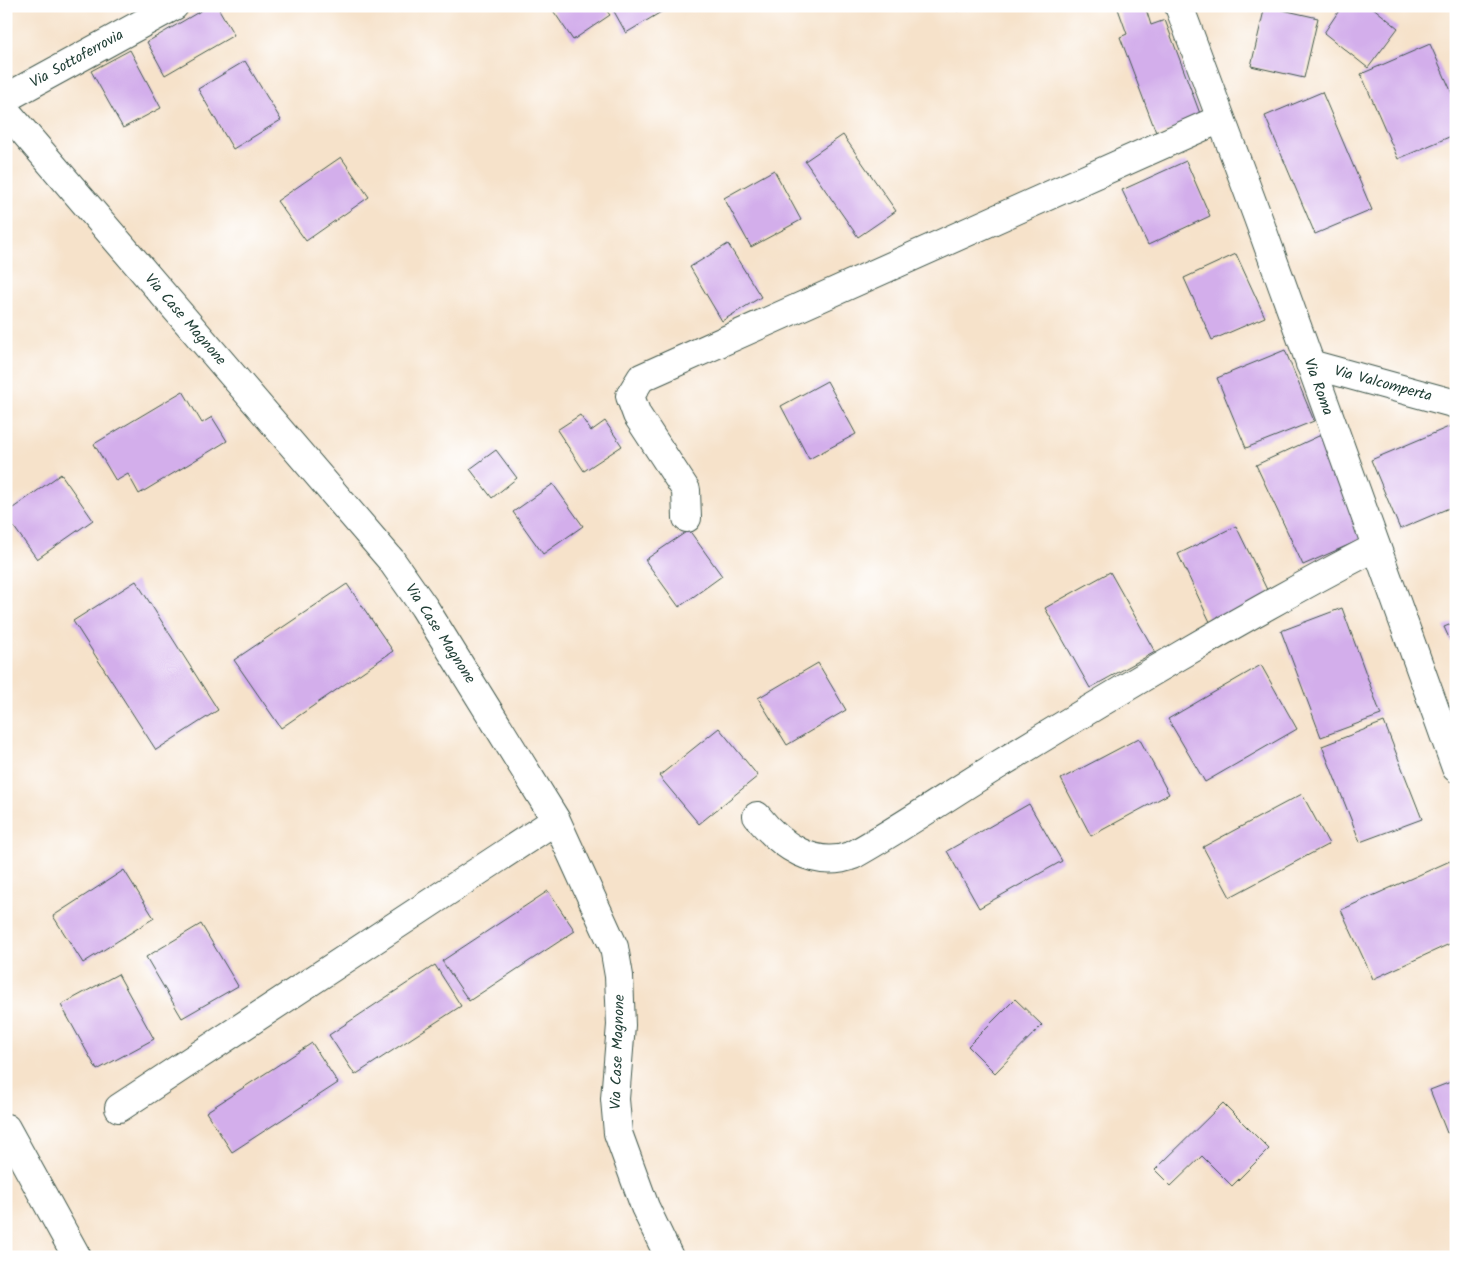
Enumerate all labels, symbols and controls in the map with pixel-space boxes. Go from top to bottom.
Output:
street label: Via Sottoferrovia [26,23,128,95]
street label: Via Case Magnone [138,269,232,372]
street label: Via Roma [1297,355,1339,419]
street label: Via Valcomperta [1331,359,1435,409]
street label: Via Case Magnone [399,579,482,689]
street label: Via Case Magnone [604,994,632,1110]

